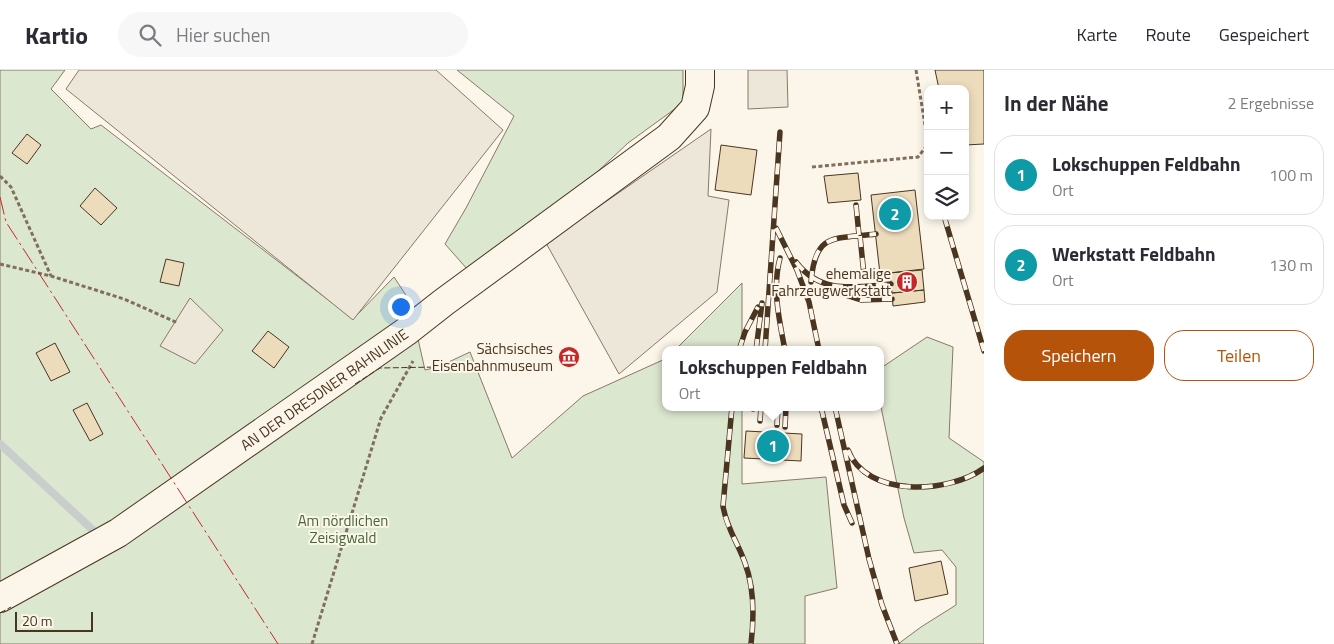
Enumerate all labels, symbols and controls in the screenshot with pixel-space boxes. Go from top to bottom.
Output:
search box [118,12,468,57]
text: Kartio [25,17,88,53]
text: Hier suchen [176,20,271,49]
icon: search [136,21,164,49]
text: Karte [1076,21,1117,48]
text: Route [1145,21,1191,48]
text: Gespeichert [1219,21,1309,48]
map controls [924,85,969,220]
button: + [924,85,969,130]
text: In der Nähe [1004,87,1109,119]
text: 2 Ergebnisse [1227,91,1314,115]
button: − [924,130,969,175]
text: Lokschuppen Feldbahn [1052,149,1240,178]
text: 1 [1017,163,1025,187]
text: 100 m [1269,163,1313,187]
button: layers [924,175,969,220]
text: Ort [1052,178,1074,202]
pin: 2 [879,195,911,233]
text: Werkstatt Feldbahn [1052,239,1216,268]
text: 2 [1017,253,1025,277]
text: 130 m [1269,253,1313,277]
place label: ehemalige Fahrzeugwerkstatt [771,262,892,302]
text: Ort [1052,268,1074,292]
building icon: ehemalige Fahrzeugwerkstatt [895,270,919,294]
your location [388,294,414,320]
street label: AN DER DRESDNER BAHNLINIE [235,322,413,456]
button: Speichern [1004,330,1154,381]
button: Teilen [1164,330,1314,381]
place label: Sächsisches Eisenbahnmuseum [432,337,553,377]
museum icon: Sächsisches Eisenbahnmuseum [557,345,581,369]
popup [662,346,884,411]
text: Lokschuppen Feldbahn [679,352,867,381]
text: Ort [679,381,700,405]
pin: 1 [757,427,789,465]
park label: Am nördlichen Zeisigwald [298,509,388,549]
scale bar [15,609,92,632]
text: 20 m [22,610,52,631]

